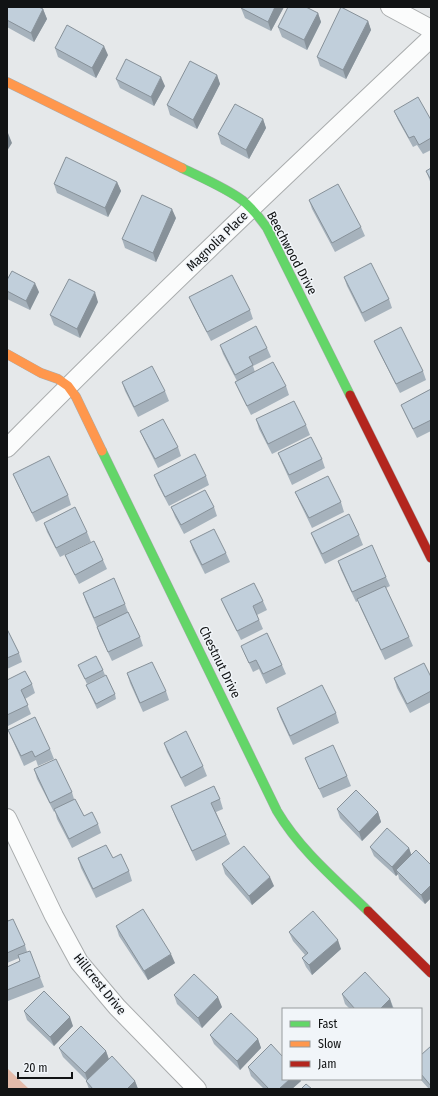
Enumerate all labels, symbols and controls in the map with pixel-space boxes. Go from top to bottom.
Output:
street label: Magnolia Place [183,208,251,274]
street label: Beechwood Drive [264,209,320,297]
street label: Chestnut Drive [196,624,244,700]
street label: Hillcrest Drive [71,950,129,1018]
legend [282,1008,422,1080]
text: Fast [318,1017,337,1031]
text: Slow [318,1037,341,1051]
scale bar [18,1054,72,1080]
text: Jam [318,1057,336,1071]
text: 20 m [24,1061,48,1075]

